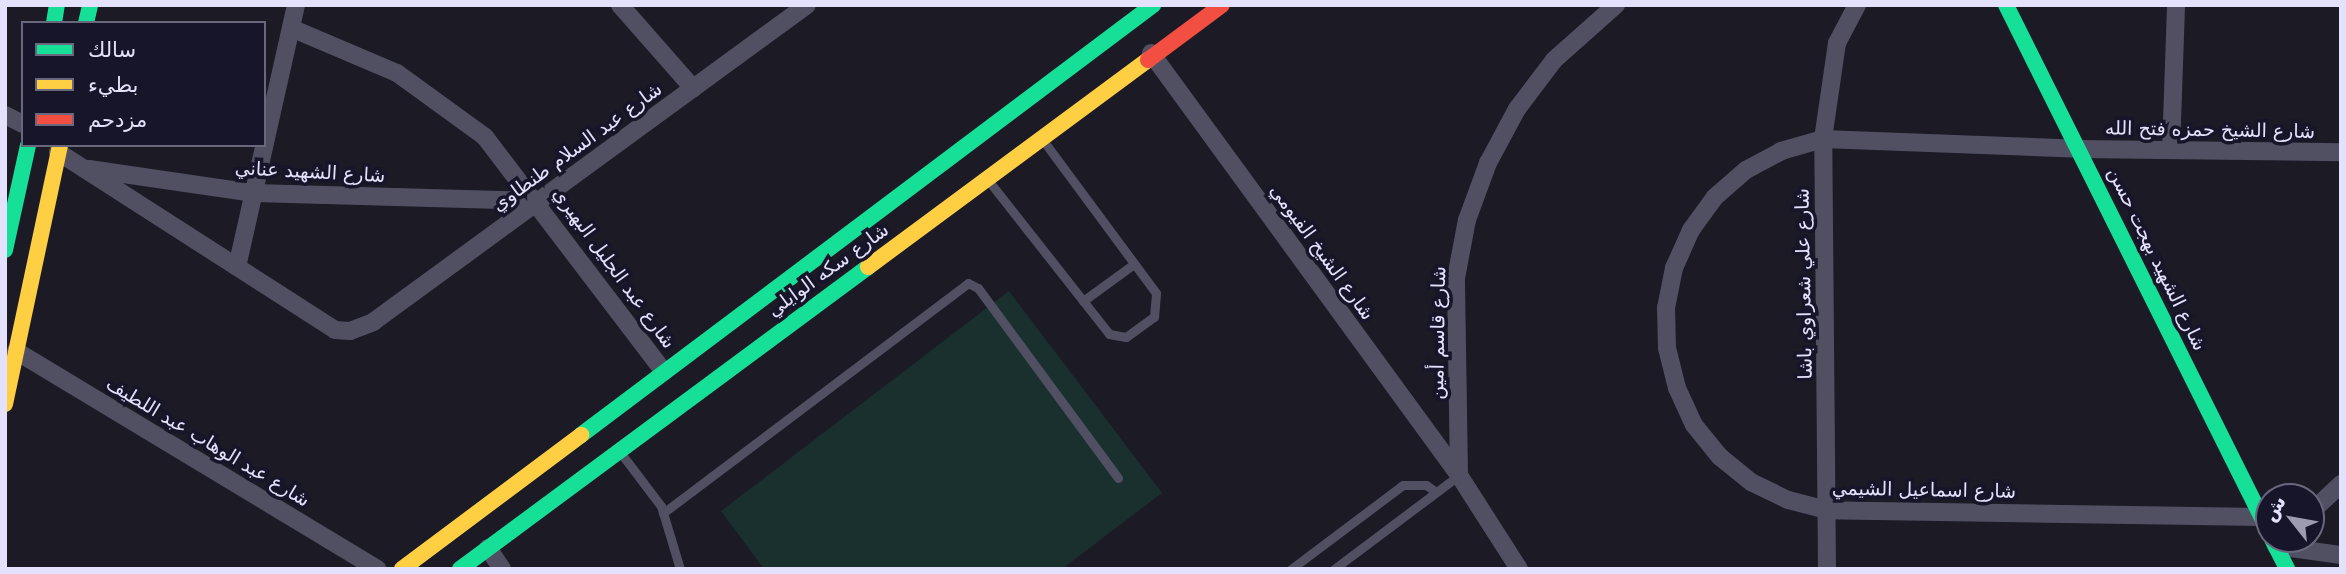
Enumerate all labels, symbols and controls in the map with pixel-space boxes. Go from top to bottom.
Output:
legend [21,21,266,147]
text: سالك [88,38,136,62]
text: بطيء [88,73,138,97]
street label: شارع عبد السلام طنطاوي [487,78,667,216]
text: مزدحم [88,108,147,132]
street label: شارع الشيخ حمزه فتح الله [2105,117,2315,143]
street label: شارع الشهيد عناني [234,157,386,187]
street label: شارع الشهيد بهجت حسن [2103,164,2211,354]
street label: شارع الشيخ الفيومي [1265,180,1379,324]
street label: شارع عبد الجليل البهيري [548,183,680,353]
street label: شارع علي شعراوي باشا [1791,188,1817,380]
street label: شارع سكه الوايلي [763,218,893,322]
street label: شارع قاسم أمين [1425,266,1451,400]
street label: شارع عبد الوهاب عبد اللطيف [102,372,314,512]
street label: شارع اسماعيل الشيمي [1832,477,2016,503]
north arrow [2255,483,2325,553]
text: ش [2258,491,2290,525]

